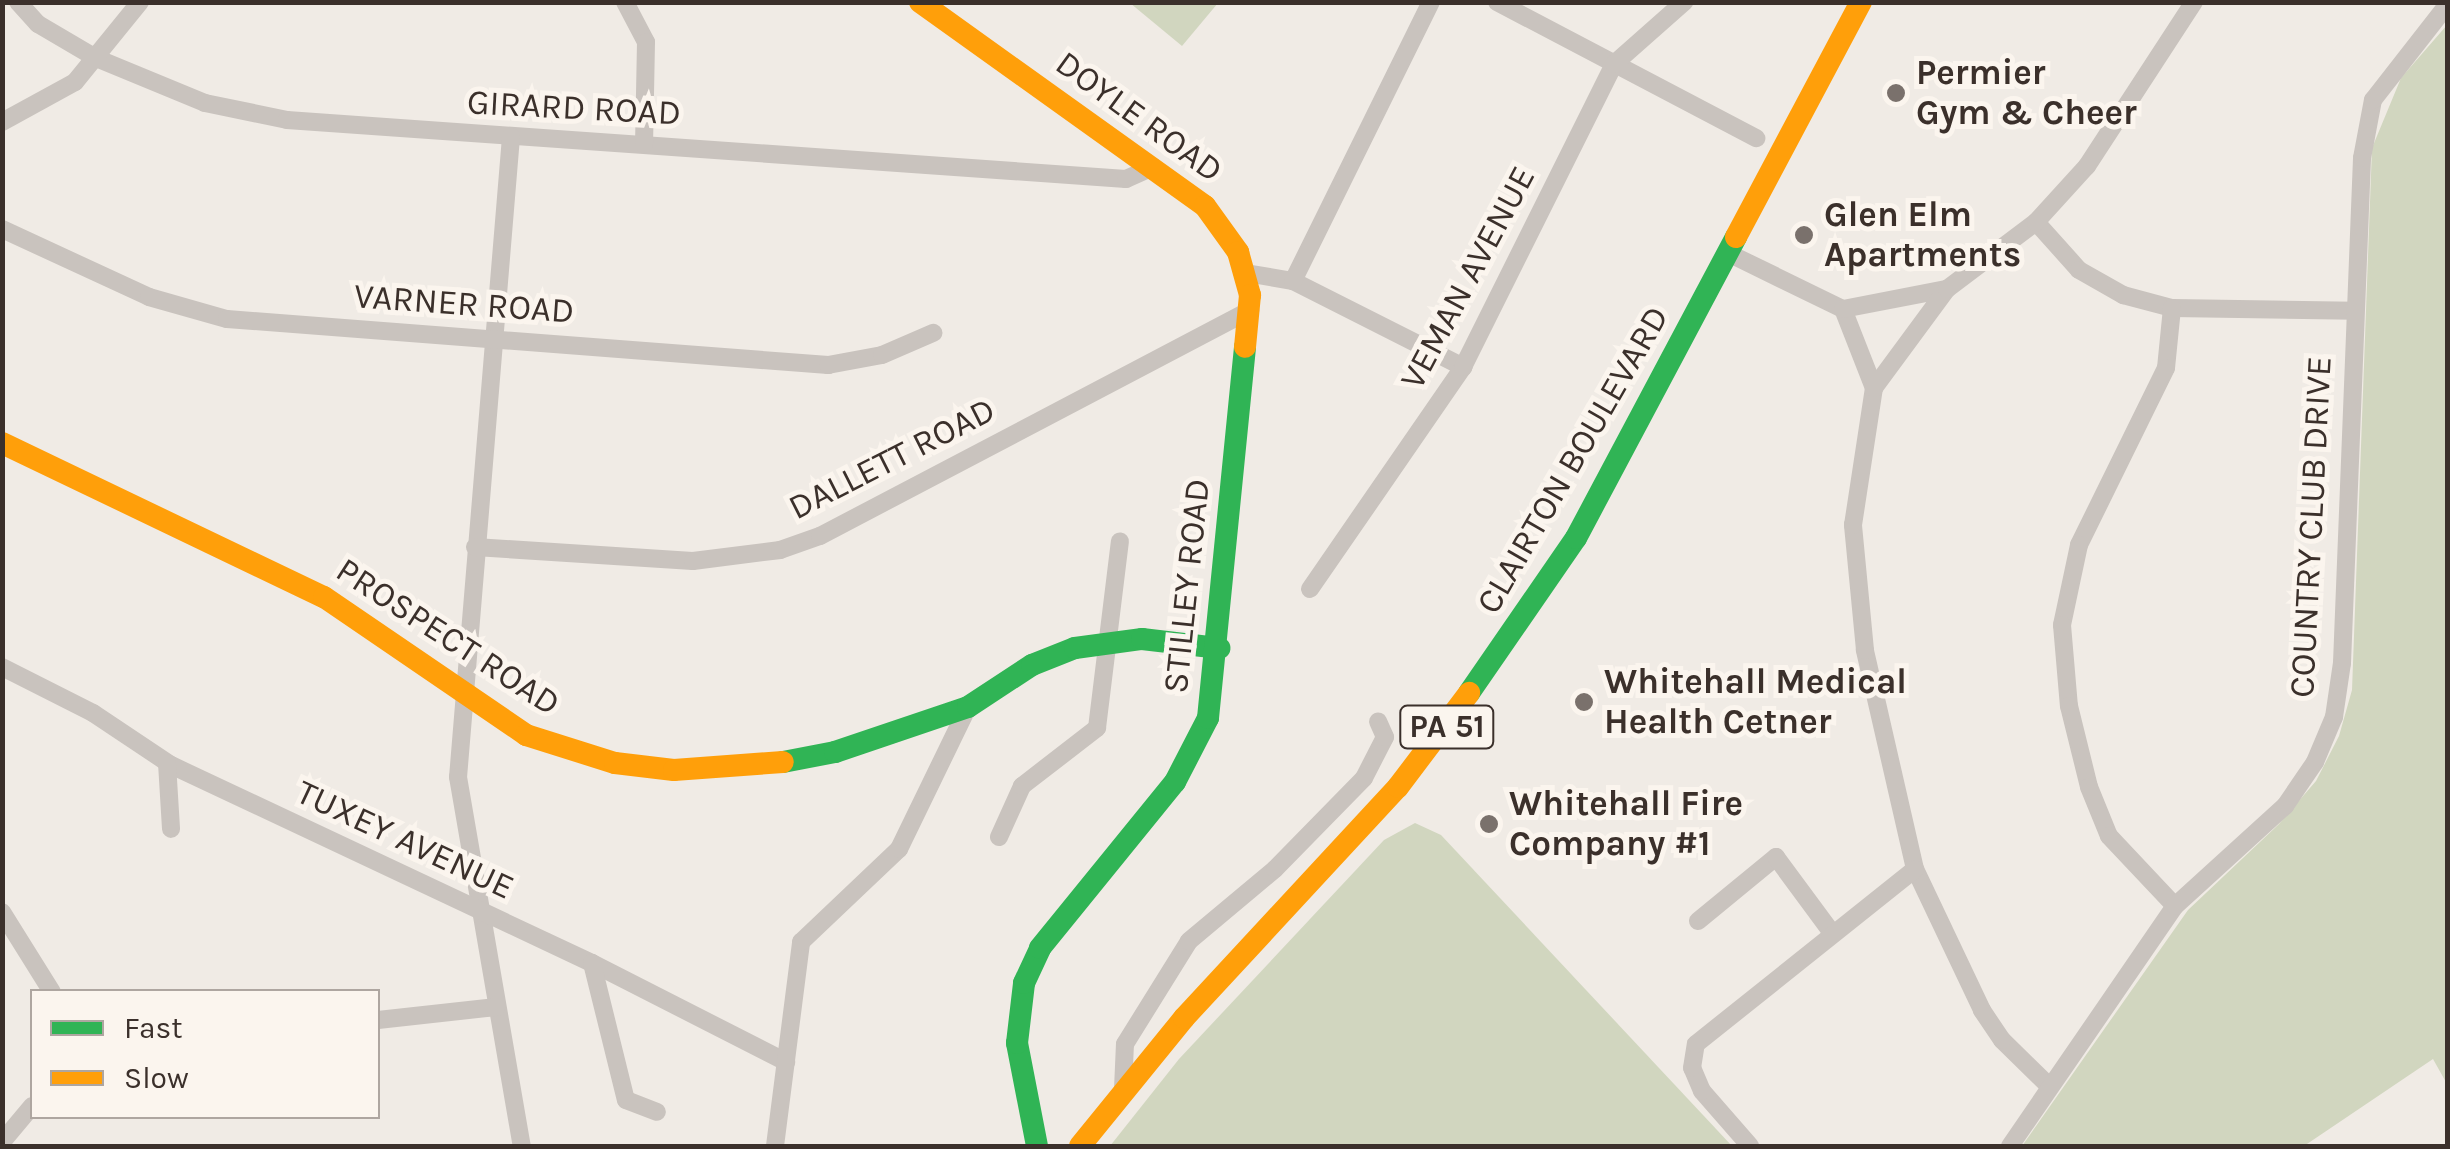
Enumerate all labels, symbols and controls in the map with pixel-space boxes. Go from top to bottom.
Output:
street label: DOYLE ROAD [1047,42,1231,192]
place label: Permier Gym & Cheer [1916,52,2137,134]
street label: GIRARD ROAD [466,81,682,135]
marker: Permier Gym & Cheer [1885,82,1907,104]
street label: VEMAN AVENUE [1392,159,1544,397]
place label: Glen Elm Apartments [1824,194,2021,276]
marker: Glen Elm Apartments [1793,224,1815,246]
street label: VARNER ROAD [352,275,576,333]
street label: CLAIRTON BOULEVARD [1468,299,1678,621]
street label: COUNTRY CLUB DRIVE [2281,355,2341,699]
street label: DALLETT ROAD [782,389,1002,529]
street label: STILLEY ROAD [1155,477,1219,695]
street label: PROSPECT ROAD [328,549,568,725]
place label: Whitehall Medical Health Cetner [1604,661,1907,743]
marker: Whitehall Medical Health Cetner [1573,691,1595,713]
road number: PA 51 [1397,700,1497,754]
street label: TUXEY AVENUE [290,771,520,909]
place label: Whitehall Fire Company #1 [1509,783,1743,865]
marker: Whitehall Fire Company #1 [1478,813,1500,835]
legend [30,989,380,1119]
text: Fast [124,1010,183,1046]
text: Slow [124,1060,189,1096]

